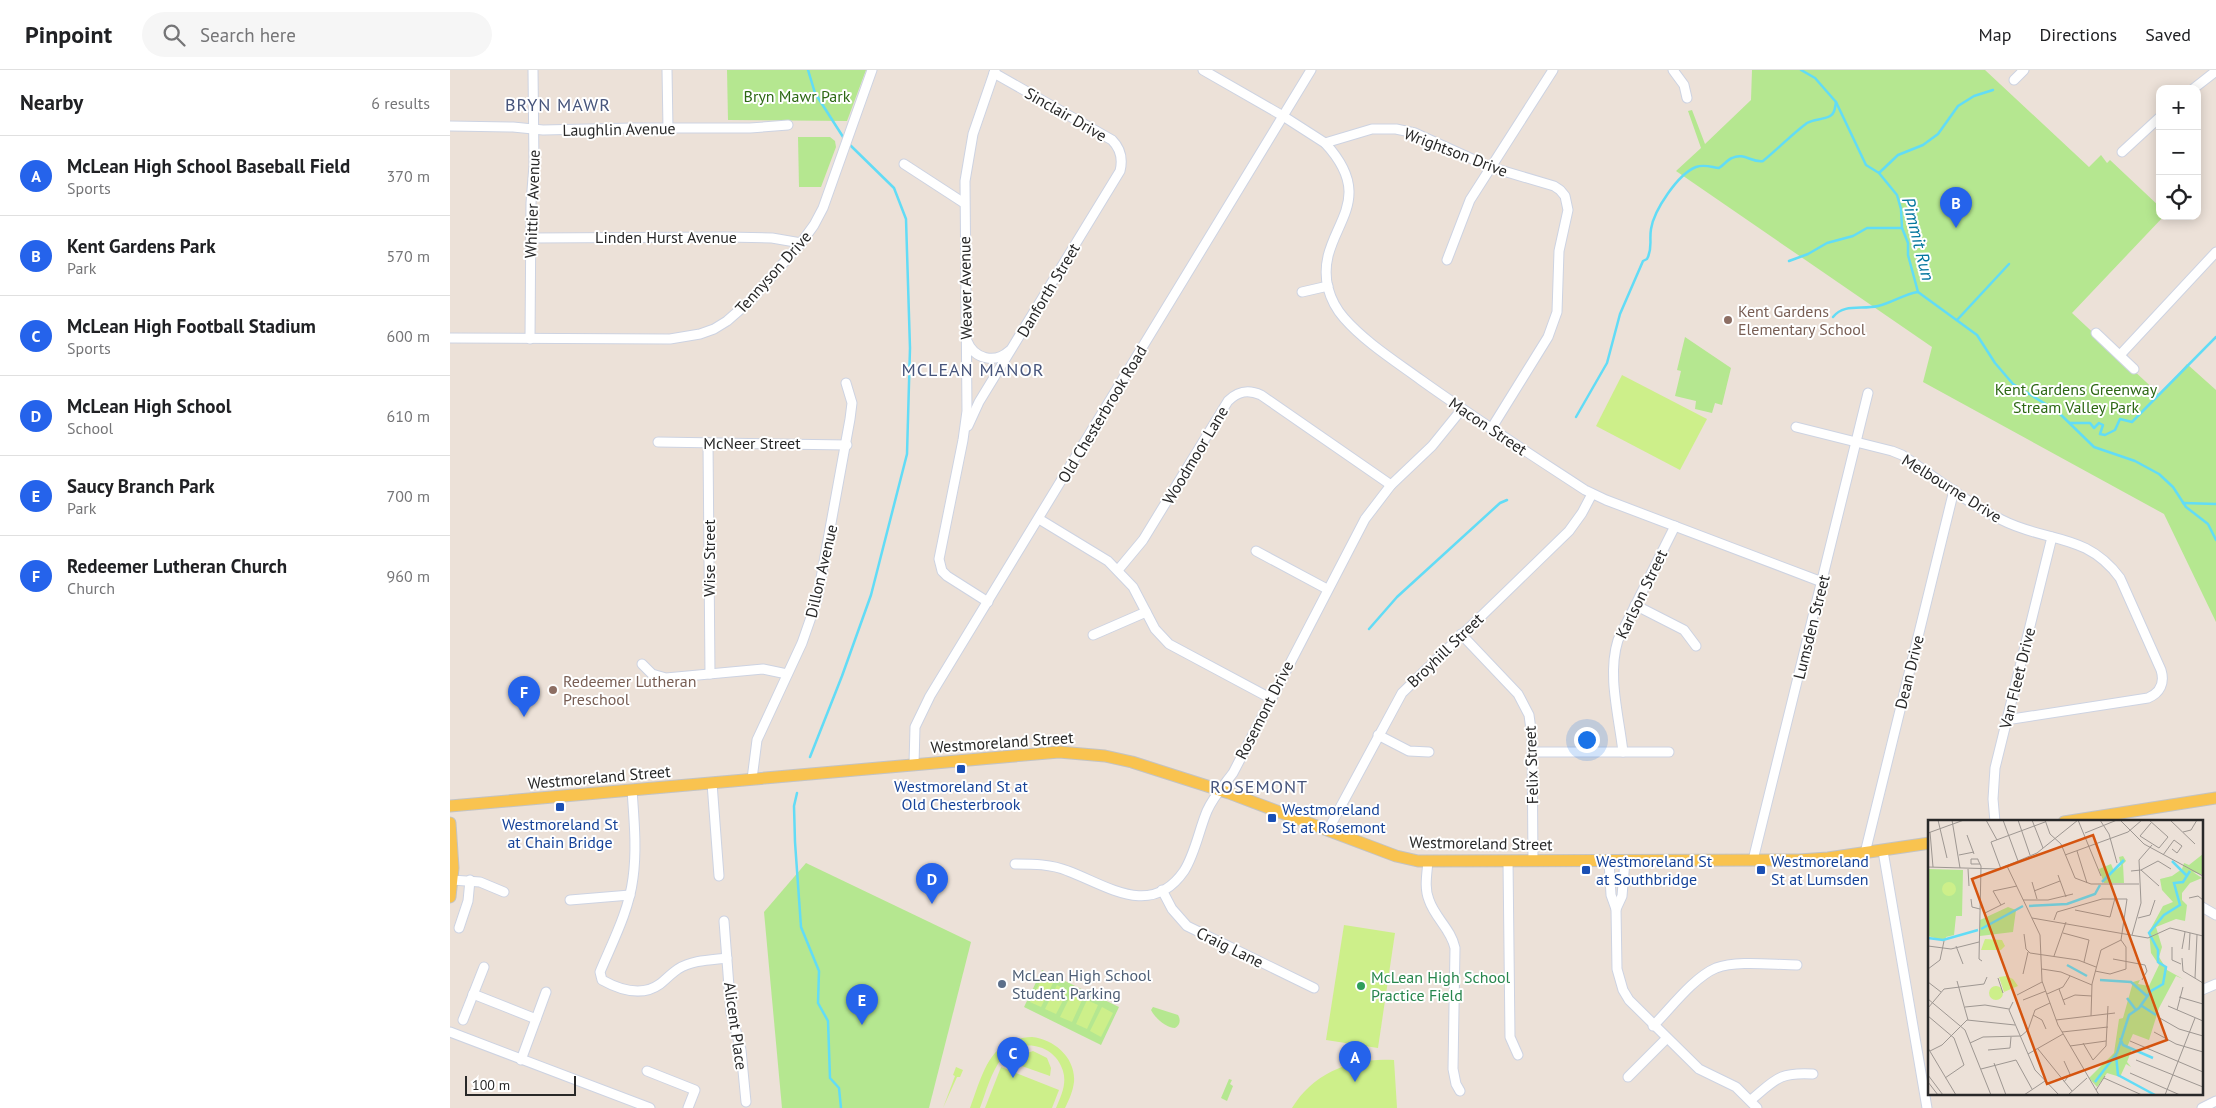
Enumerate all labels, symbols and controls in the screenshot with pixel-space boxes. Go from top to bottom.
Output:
search box [142,12,492,57]
text: Pinpoint [25,19,112,50]
icon: search [160,21,188,49]
text: Search here [200,23,296,47]
text: Map [1979,23,2011,46]
text: Directions [2039,23,2117,46]
text: Saved [2145,23,2191,46]
street label: Sinclair Drive [1022,83,1110,145]
map controls [2156,85,2201,220]
button: + [2156,85,2201,130]
park label: Bryn Mawr Park [744,86,851,106]
text: Nearby [20,89,83,116]
text: 6 results [371,93,430,113]
district label: BRYN MAWR [505,93,611,116]
street label: Laughlin Avenue [562,118,676,140]
street label: Wrightson Drive [1401,123,1511,181]
button: − [2156,130,2201,175]
street label: Whittier Avenue [520,149,544,259]
text: McLean High School Baseball Field [67,154,350,178]
text: A [31,166,41,186]
text: 370 m [387,166,430,186]
button: locate [2156,175,2201,220]
text: Sports [67,178,111,198]
pin: B [1940,187,1972,228]
water label: Pimmit Run [1897,195,1940,283]
street label: Linden Hurst Avenue [595,227,737,247]
street label: Tennyson Drive [731,227,815,317]
text: Kent Gardens Park [67,234,216,258]
street label: Weaver Avenue [954,236,976,340]
street label: Danforth Street [1012,239,1084,341]
text: B [31,246,41,266]
text: 570 m [387,246,430,266]
text: Park [67,258,96,278]
place label: Kent Gardens Elementary School [1738,301,1866,339]
text: McLean High Football Stadium [67,314,316,338]
marker: Kent Gardens Elementary School [1722,314,1734,326]
text: C [32,326,40,346]
text: 600 m [387,326,430,346]
text: Sports [67,338,111,358]
street label: Old Chesterbrook Road [1053,342,1151,486]
district label: MCLEAN MANOR [902,358,1044,381]
park label: Kent Gardens Greenway Stream Valley Park [1995,379,2158,417]
street label: Macon Street [1445,393,1531,460]
text: McLean High School [67,394,231,418]
street label: Woodmoor Lane [1158,402,1232,508]
text: D [31,406,41,426]
text: 610 m [387,406,430,426]
text: School [67,418,113,438]
street label: McNeer Street [703,433,801,453]
street label: Melbourne Drive [1898,449,2006,527]
text: Saucy Branch Park [67,474,215,498]
text: E [32,486,40,506]
text: 700 m [387,486,430,506]
text: Park [67,498,96,518]
street label: Wise Street [699,519,719,597]
street label: Dillon Avenue [801,522,841,620]
street label: Karlson Street [1611,546,1671,642]
text: Redeemer Lutheran Church [67,554,287,578]
text: F [32,566,40,586]
text: 960 m [387,566,430,586]
street label: Lumsden Street [1788,572,1834,681]
text: Church [67,578,115,598]
street label: Broyhill Street [1403,608,1488,691]
street label: Van Fleet Drive [1994,625,2039,732]
street label: Dean Drive [1890,633,1928,711]
street label: Rosemont Drive [1231,657,1297,763]
place label: Redeemer Lutheran Preschool [563,671,696,709]
pin: F [508,676,540,717]
marker: Redeemer Lutheran Preschool [547,684,559,696]
street label: Felix Street [1520,725,1542,804]
street label: Westmoreland Street [930,727,1075,757]
your location [1574,727,1600,753]
street label: Westmoreland Street [527,761,672,793]
marker: Westmoreland St at Old Chesterbrook [955,763,967,775]
district label: ROSEMONT [1210,775,1308,798]
place label: Westmoreland St at Old Chesterbrook [894,776,1028,814]
place label: Westmoreland St at Rosemont [1282,799,1386,837]
marker: Westmoreland St at Chain Bridge [554,801,566,813]
marker: Westmoreland St at Rosemont [1266,812,1278,824]
place label: Westmoreland St at Chain Bridge [502,814,619,852]
inset map [1928,820,2204,1096]
street label: Westmoreland Street [1409,832,1553,854]
place label: Westmoreland St at Southbridge [1596,851,1713,889]
place label: Westmoreland St at Lumsden [1771,851,1869,889]
pin: D [916,863,948,904]
marker: Westmoreland St at Southbridge [1580,864,1592,876]
marker: Westmoreland St at Lumsden [1755,864,1767,876]
street label: Craig Lane [1193,922,1267,972]
place label: McLean High School Student Parking [1012,965,1152,1003]
place label: McLean High School Practice Field [1371,967,1511,1005]
marker: McLean High School Student Parking [996,978,1008,990]
marker: McLean High School Practice Field [1355,980,1367,992]
street label: Alicent Place [720,981,752,1071]
pin: E [846,984,878,1025]
pin: C [997,1037,1029,1078]
pin: A [1339,1041,1371,1082]
scale bar [465,1073,576,1096]
text: 100 m [472,1076,510,1094]

